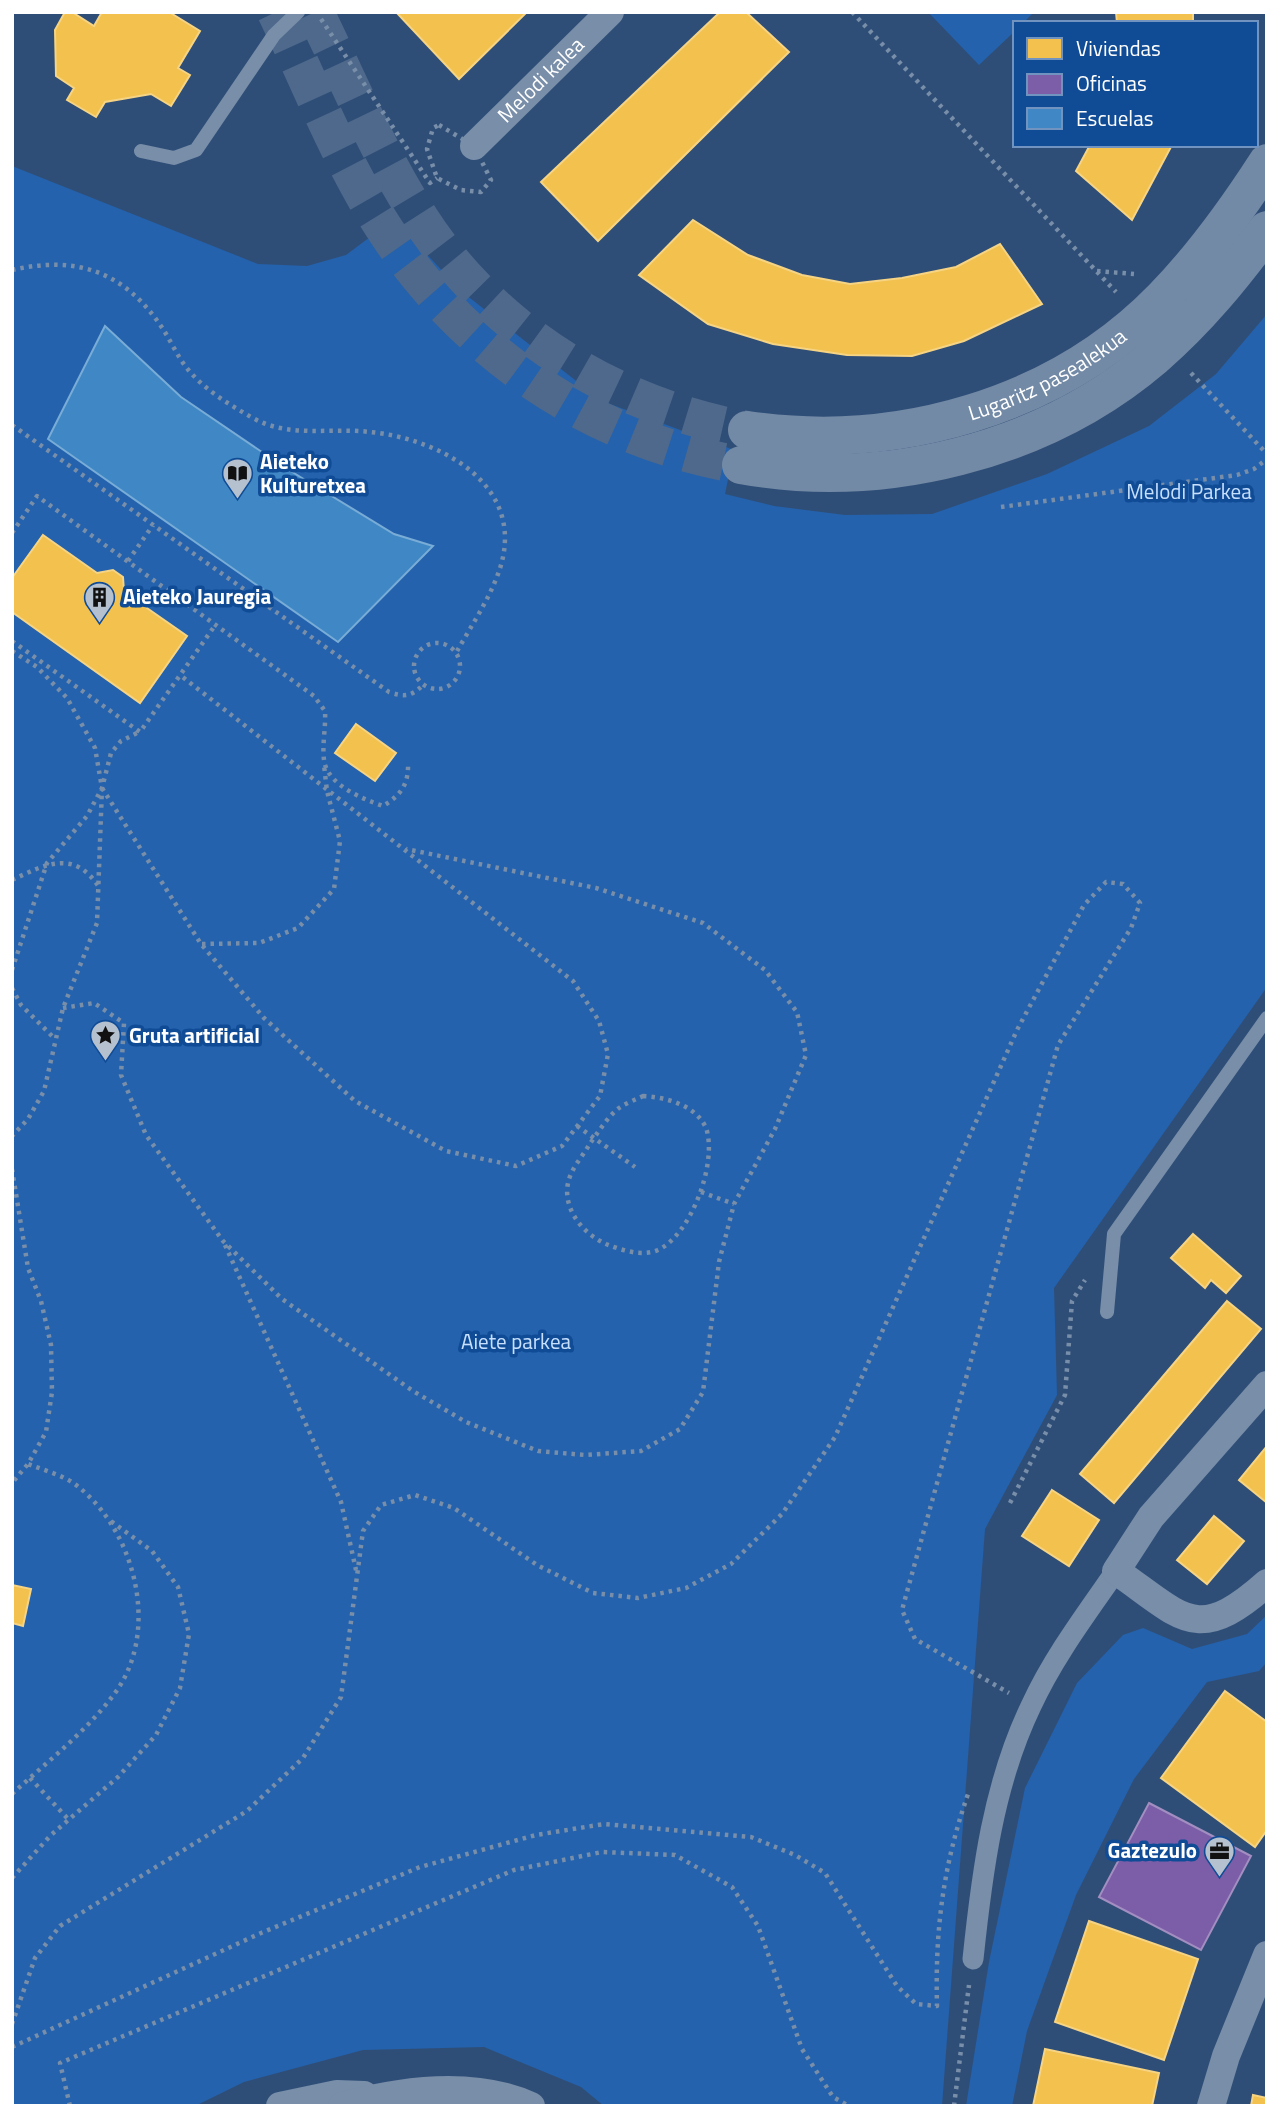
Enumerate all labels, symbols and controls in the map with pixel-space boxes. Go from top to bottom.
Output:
legend [1013,21,1258,147]
street label: Melodi kalea [489,29,591,130]
text: Viviendas [1076,32,1161,64]
text: Oficinas [1076,67,1147,99]
text: Escuelas [1076,102,1153,134]
street label: Lugaritz pasealekua [964,320,1133,428]
place label: Aieteko Kulturetxea [260,445,366,501]
library icon: Aieteko Kulturetxea [220,457,254,501]
park label: Melodi Parkea [1126,475,1252,507]
building icon: Aieteko Jauregia [83,580,117,624]
place label: Aieteko Jauregia [123,580,271,612]
place icon: Gruta artificial [89,1019,123,1063]
place label: Gruta artificial [129,1019,260,1051]
park label: Aiete parkea [461,1325,571,1357]
place label: Gaztezulo [1108,1834,1197,1866]
office icon: Gaztezulo [1203,1834,1237,1878]

